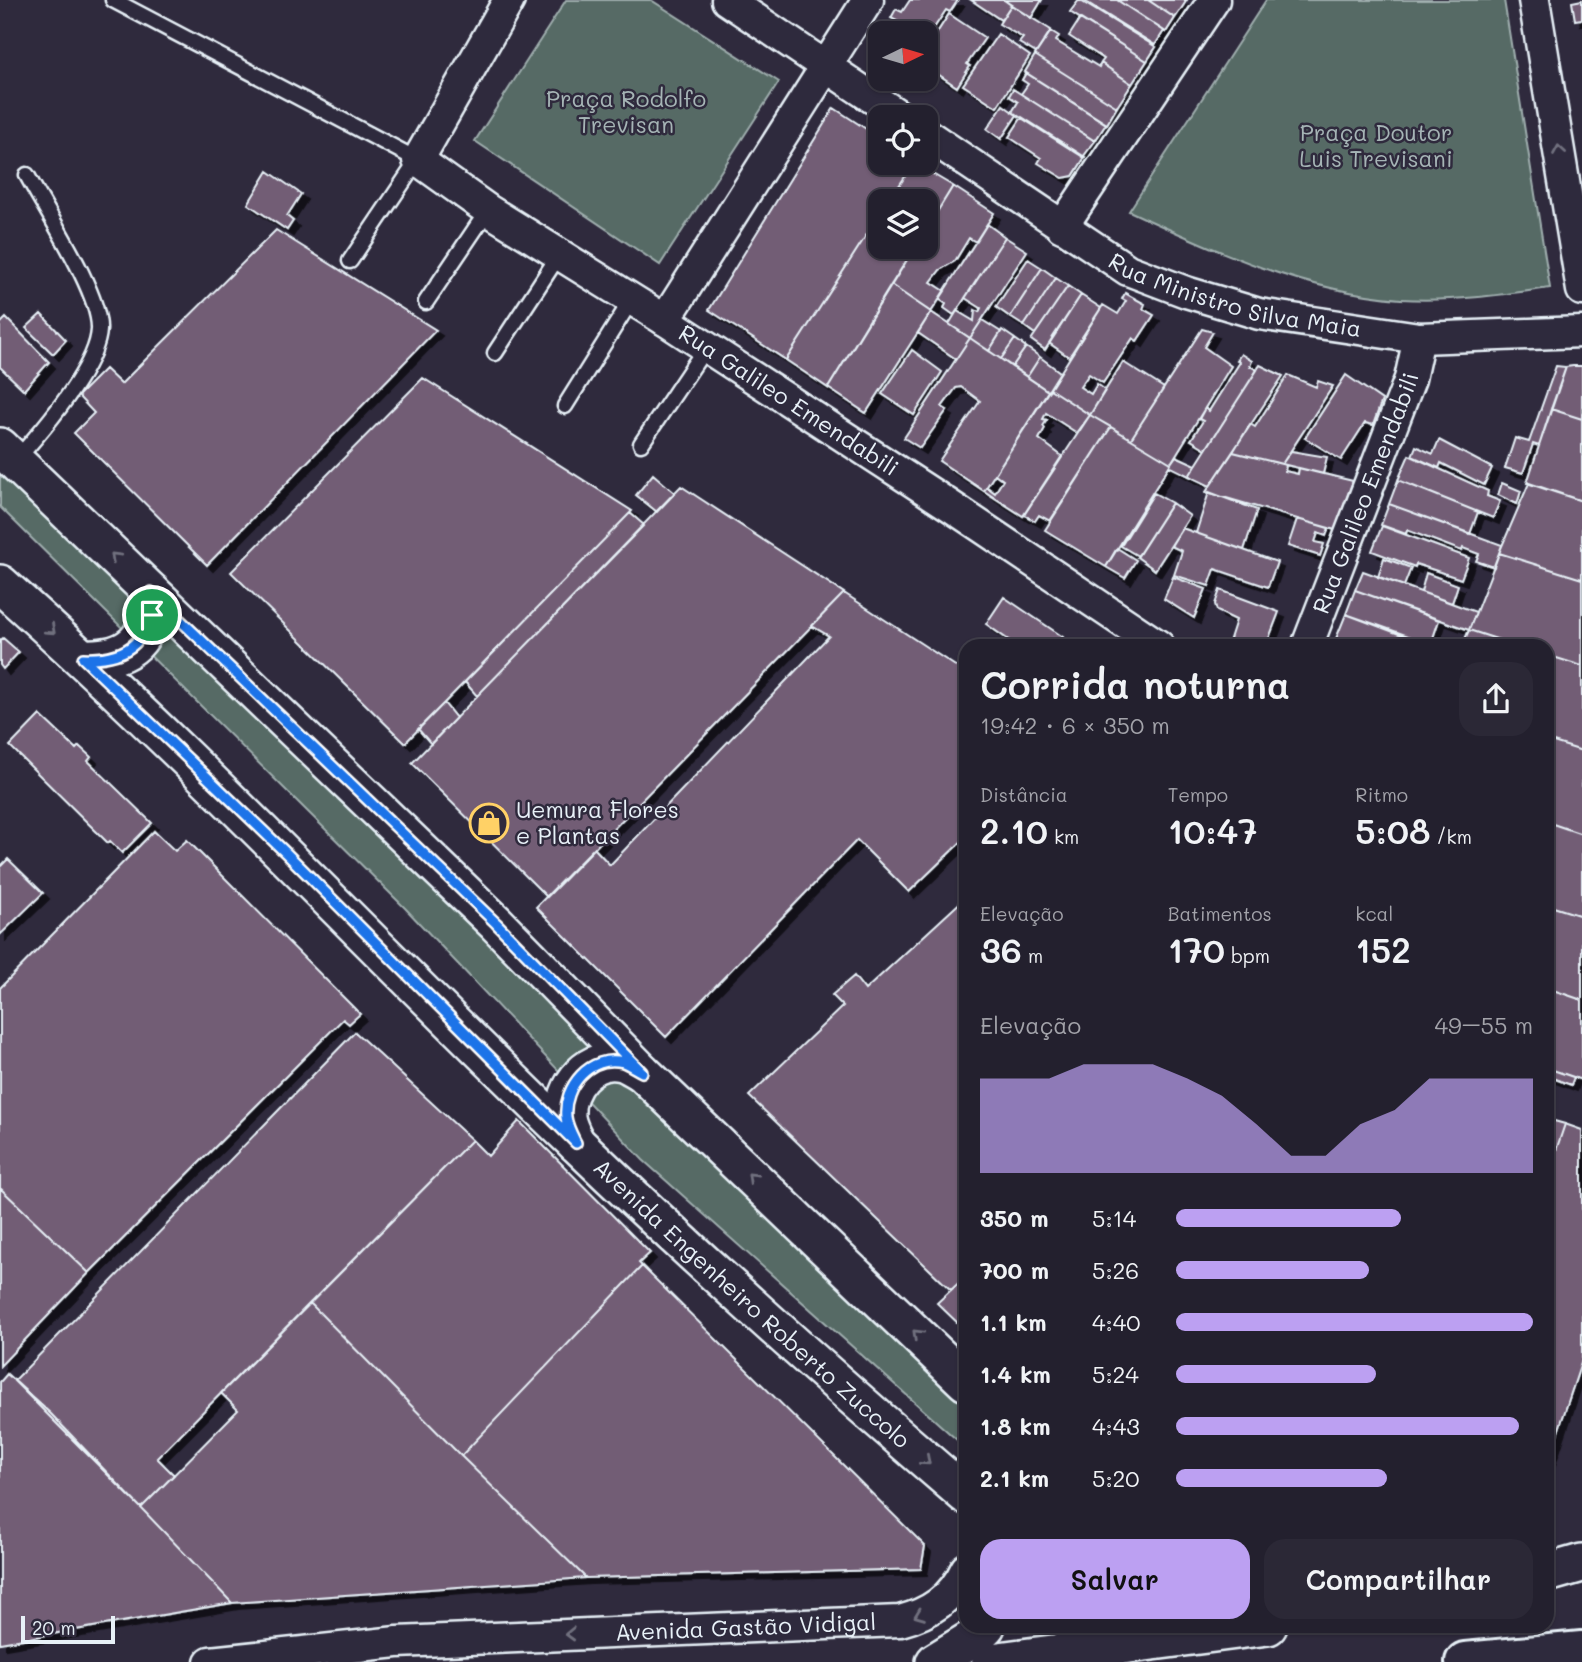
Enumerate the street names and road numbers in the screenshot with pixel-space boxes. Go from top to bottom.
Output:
street label: Rua Ministro Silva Maia [1103,245,1363,343]
street label: Rua Galileo Emendabili [674,317,905,482]
street label: Rua Galileo Emendabili [1305,370,1425,618]
street label: Avenida Engenheiro Roberto Zuccolo [588,1152,917,1454]
street label: Avenida Gastão Vidigal [614,1606,877,1647]

